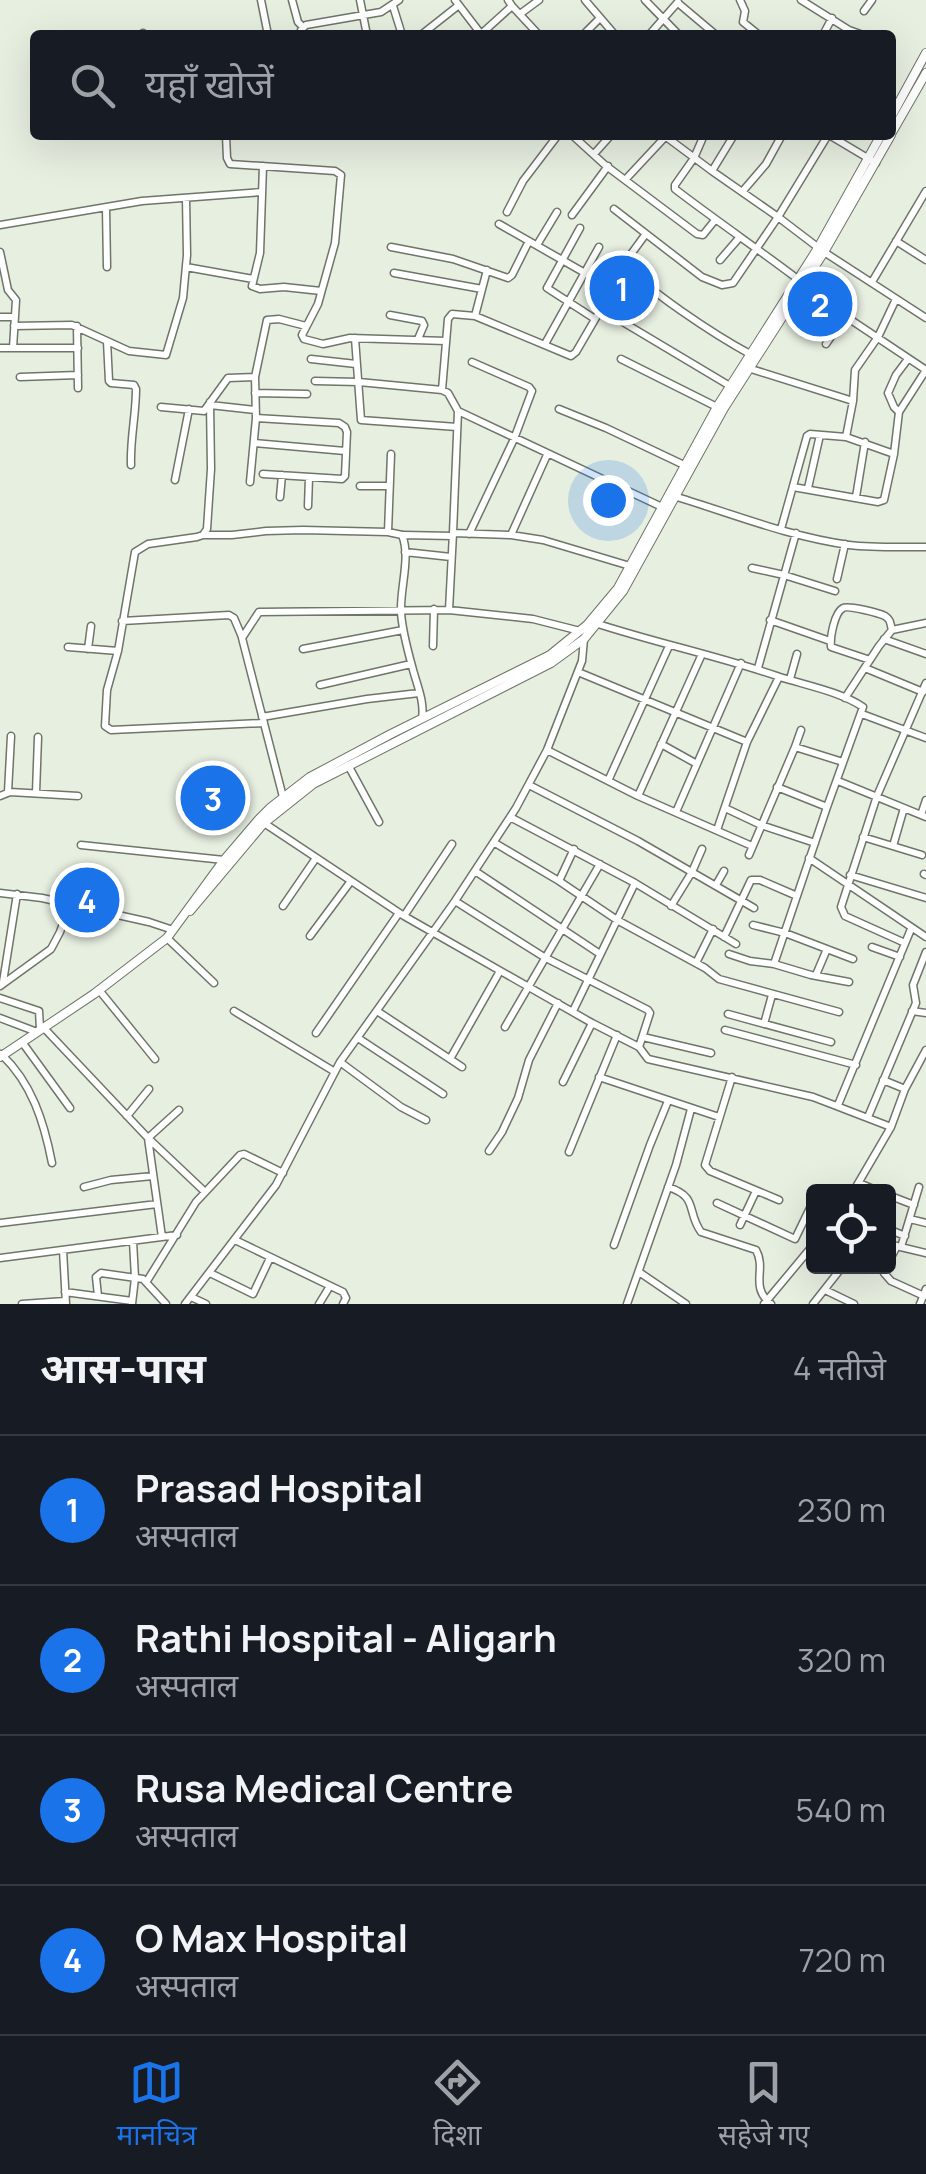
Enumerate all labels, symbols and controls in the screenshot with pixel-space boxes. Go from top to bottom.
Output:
search box [30,30,896,140]
text: यहाँ खोजें [145,57,274,109]
icon: search [65,58,120,113]
pin: 1 [590,250,654,326]
pin: 2 [788,266,852,342]
your location [583,475,634,526]
pin: 3 [180,760,246,836]
pin: 4 [54,862,120,938]
map controls [806,1184,896,1274]
button: locate [806,1184,896,1274]
text: आस-पास [40,1338,206,1396]
text: 4 नतीजे [793,1346,886,1390]
text: Prasad Hospital [135,1461,423,1513]
text: 1 [65,1488,80,1532]
text: 230 m [797,1488,886,1532]
text: अस्पताल [135,1513,238,1557]
text: Rathi Hospital - Aligarh [135,1611,557,1663]
text: 2 [63,1638,82,1682]
text: 320 m [797,1638,886,1682]
text: अस्पताल [135,1663,238,1707]
text: Rusa Medical Centre [135,1761,513,1813]
text: 3 [63,1788,82,1832]
text: 540 m [796,1788,886,1832]
text: अस्पताल [135,1813,238,1857]
text: O Max Hospital [135,1911,408,1963]
text: 4 [63,1938,82,1982]
text: 720 m [799,1938,886,1982]
text: अस्पताल [135,1963,238,2007]
tab: मानचित्र [117,2055,197,2156]
tab: दिशा [430,2055,485,2156]
tab: सहेजे गए [718,2055,809,2156]

